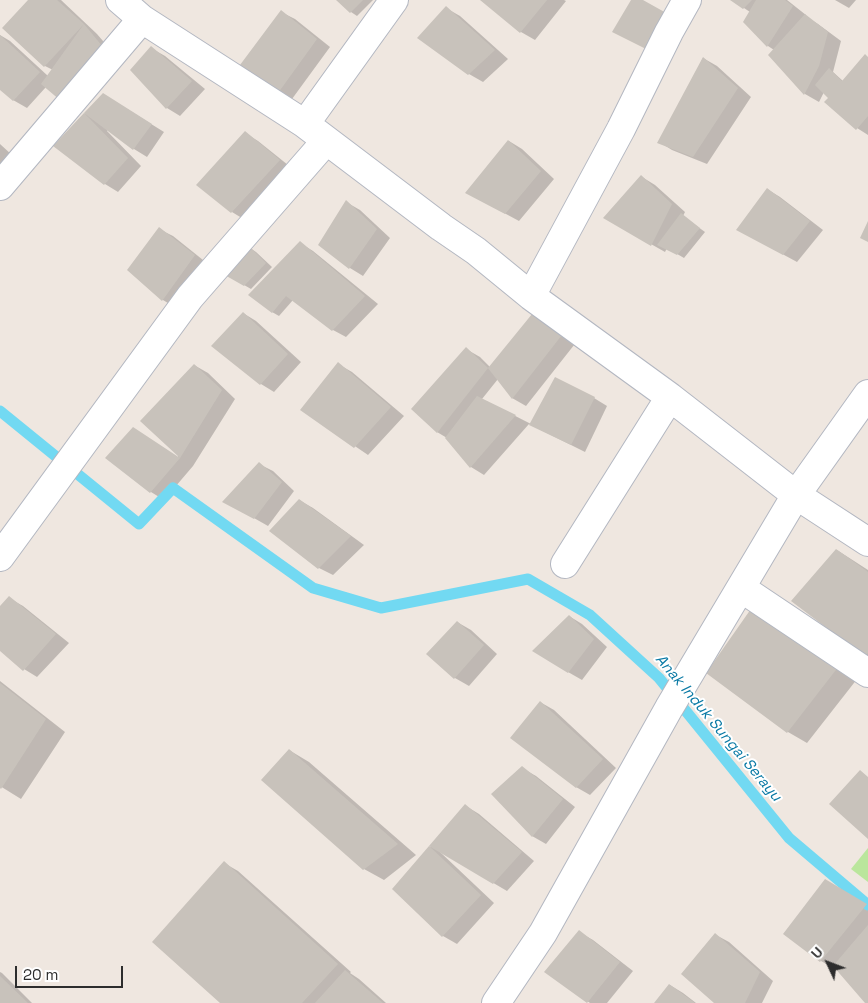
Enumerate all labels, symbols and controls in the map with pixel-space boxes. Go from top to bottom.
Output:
water label: Anak Induk Sungai Serayu [651,651,785,805]
north arrow [803,938,853,988]
text: U [807,943,827,962]
scale bar [18,956,125,988]
text: 20 m [23,965,58,984]

